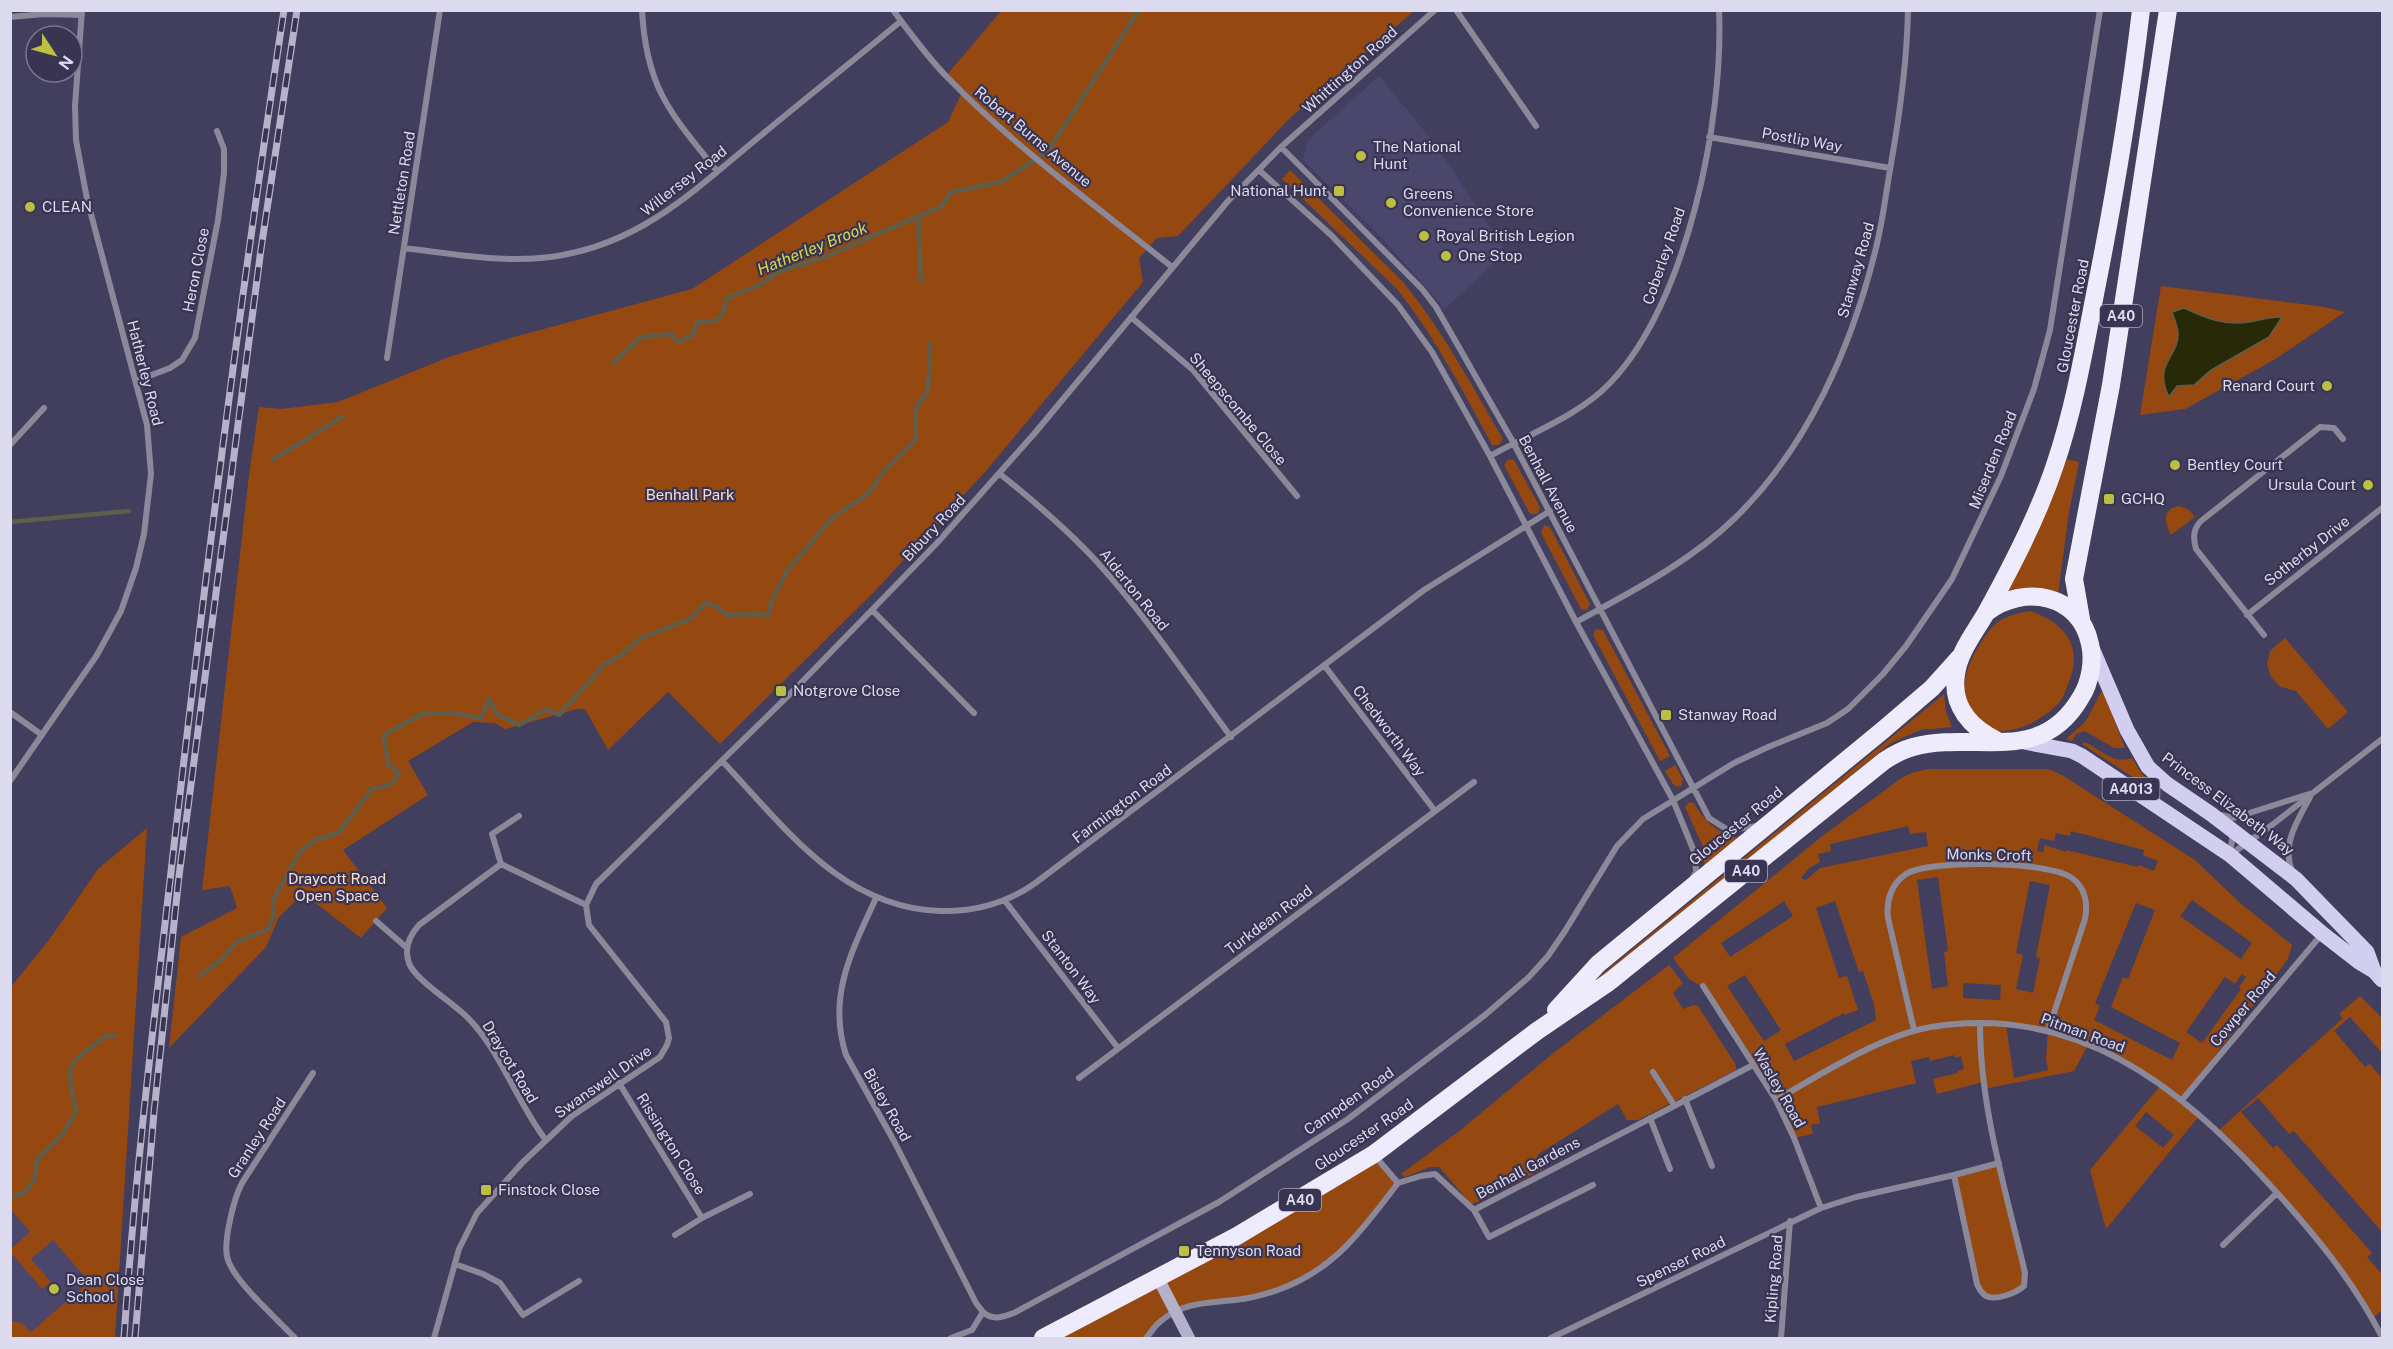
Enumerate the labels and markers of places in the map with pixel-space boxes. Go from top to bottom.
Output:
place label: The National Hunt [1373,138,1461,172]
marker: The National Hunt [1354,149,1368,163]
place label: National Hunt [1230,182,1327,199]
marker: National Hunt [1332,184,1346,198]
place label: Greens Convenience Store [1403,185,1534,219]
marker: Greens Convenience Store [1384,196,1398,210]
place label: CLEAN [42,198,92,215]
marker: CLEAN [23,200,37,214]
place label: Royal British Legion [1436,227,1575,244]
marker: Royal British Legion [1417,229,1431,243]
place label: One Stop [1458,247,1522,264]
marker: One Stop [1439,249,1453,263]
place label: Renard Court [2222,377,2315,394]
marker: Renard Court [2320,379,2334,393]
place label: Bentley Court [2187,456,2283,473]
marker: Bentley Court [2168,458,2182,472]
place label: Ursula Court [2268,476,2356,493]
marker: Ursula Court [2361,478,2375,492]
place label: GCHQ [2121,490,2165,507]
marker: GCHQ [2102,492,2116,506]
place label: Notgrove Close [793,682,900,699]
marker: Notgrove Close [774,684,788,698]
place label: Stanway Road [1678,706,1777,723]
marker: Stanway Road [1659,708,1673,722]
place label: Finstock Close [498,1181,600,1198]
marker: Finstock Close [479,1183,493,1197]
place label: Tennyson Road [1196,1242,1301,1259]
marker: Tennyson Road [1177,1244,1191,1258]
place label: Dean Close School [66,1271,144,1305]
marker: Dean Close School [47,1282,61,1296]

